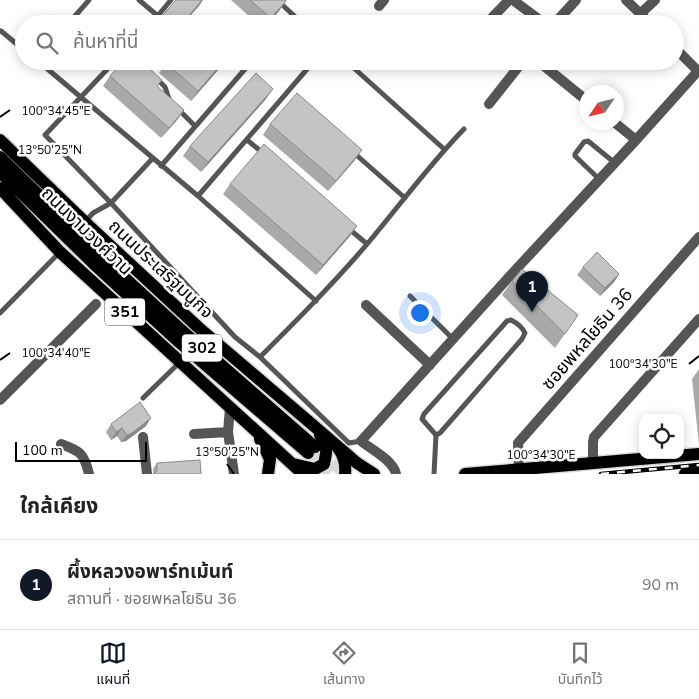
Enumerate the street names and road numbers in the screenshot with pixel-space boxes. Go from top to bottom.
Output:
street label: ถนนงามวงศ์วาน [36,181,138,281]
street label: ถนนประเสริฐมนูกิจ [103,214,219,324]
street label: ซอยพหลโยธิน 36 [536,283,638,395]
road number: 351 [105,298,145,326]
road number: 302 [182,334,222,362]

